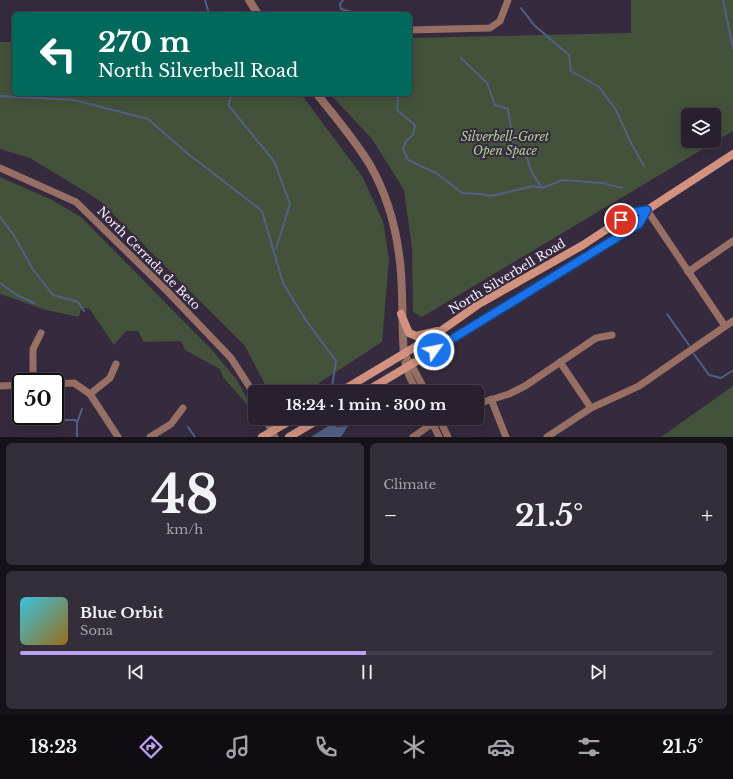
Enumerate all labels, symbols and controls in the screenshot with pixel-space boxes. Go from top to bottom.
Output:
text: 270 m [98,25,190,60]
icon: left [32,28,84,80]
text: North Silverbell Road [98,60,298,82]
map controls [681,108,721,148]
button: layers [681,108,721,148]
park label: Silverbell-Goret Open Space [461,129,550,158]
street label: North Cerrada de Beto [94,203,204,313]
pin [604,203,638,237]
icon: arrive [610,209,632,231]
street label: North Silverbell Road [446,235,568,317]
position arrow [413,329,455,371]
speed limit sign: 50 [12,373,64,425]
text: 18:24 · 1 min · 300 m [286,395,446,414]
text: 48 [151,463,219,527]
text: Climate [384,476,436,493]
text: 21.5° [515,497,583,534]
text: − [384,502,397,529]
text: + [701,502,713,529]
text: km/h [166,521,203,538]
text: Blue Orbit [80,603,163,622]
text: Sona [80,622,113,639]
icon: previous [125,661,147,683]
icon: pause [356,661,378,683]
icon: next [587,661,609,683]
icon: directions [137,733,165,761]
icon: music [224,733,252,761]
icon: phone [312,733,340,761]
icon: climate [400,733,428,761]
icon: car [487,733,515,761]
icon: filters [575,733,603,761]
text: 18:23 [30,736,77,758]
text: 21.5° [662,736,703,758]

